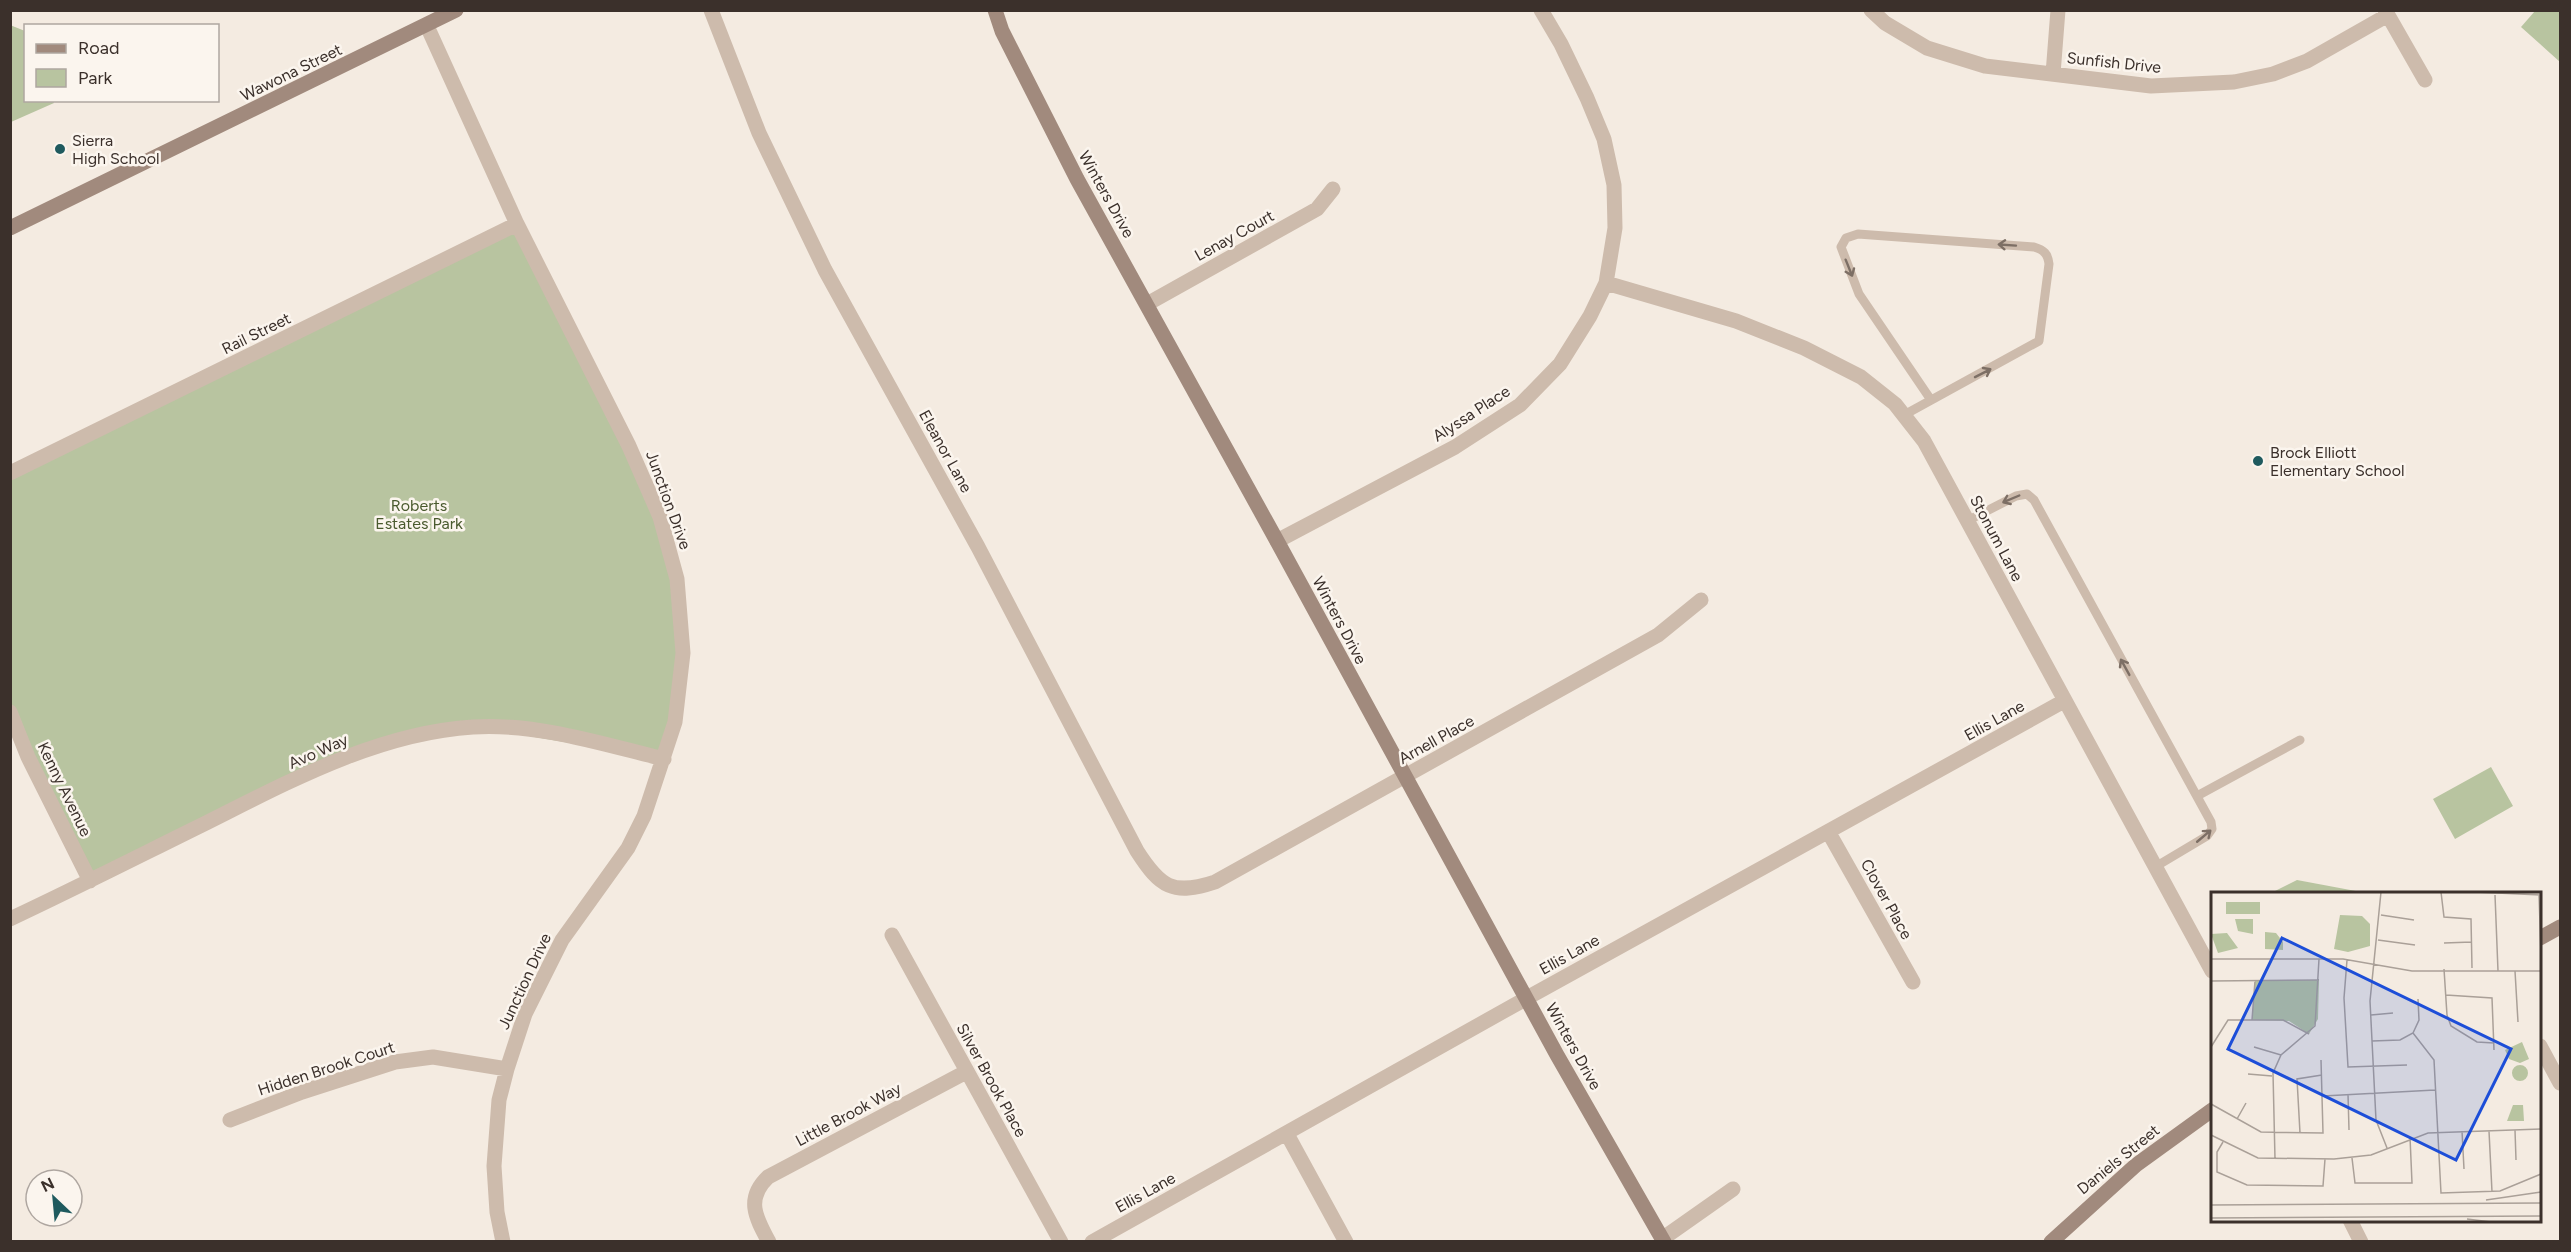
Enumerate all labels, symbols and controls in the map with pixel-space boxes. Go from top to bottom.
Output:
legend [24,24,219,102]
text: Road [78,37,119,59]
street label: Wawona Street [238,40,345,105]
street label: Sunfish Drive [2066,48,2162,77]
text: Park [78,67,113,89]
place label: Sierra High School [72,131,160,168]
marker: Sierra High School [53,142,67,156]
street label: Winters Drive [1075,147,1138,241]
street label: Lenay Court [1191,206,1277,265]
one-way arrow [1998,239,2017,250]
one-way arrow [1844,258,1855,277]
street label: Rail Street [219,309,294,358]
one-way arrow [1973,366,1991,378]
street label: Alyssa Place [1429,381,1514,445]
street label: Eleanor Lane [915,407,976,496]
place label: Brock Elliott Elementary School [2270,443,2404,480]
street label: Junction Drive [642,448,695,552]
marker: Brock Elliott Elementary School [2251,454,2265,468]
street label: Stonum Lane [1966,492,2027,585]
one-way arrow [2003,494,2021,505]
park label: Roberts Estates Park [375,496,463,533]
street label: Winters Drive [1309,573,1371,668]
one-way arrow [2119,658,2130,676]
street label: Ellis Lane [1961,696,2028,745]
street label: Arnell Place [1395,711,1477,768]
street label: Avo Way [285,730,351,773]
street label: Kenny Avenue [34,739,96,840]
one-way arrow [2196,829,2212,843]
street label: Clover Place [1857,856,1916,943]
inset map [2211,892,2541,1222]
street label: Junction Drive [494,930,555,1032]
street label: Ellis Lane [1536,930,1603,979]
street label: Winters Drive [1542,999,1605,1093]
street label: Silver Brook Place [952,1020,1031,1141]
street label: Hidden Brook Court [255,1037,397,1100]
street label: Little Brook Way [792,1078,905,1150]
street label: Daniels Street [2073,1120,2163,1198]
north arrow [24,1168,84,1228]
street label: Ellis Lane [1112,1168,1179,1217]
text: N [38,1174,57,1196]

